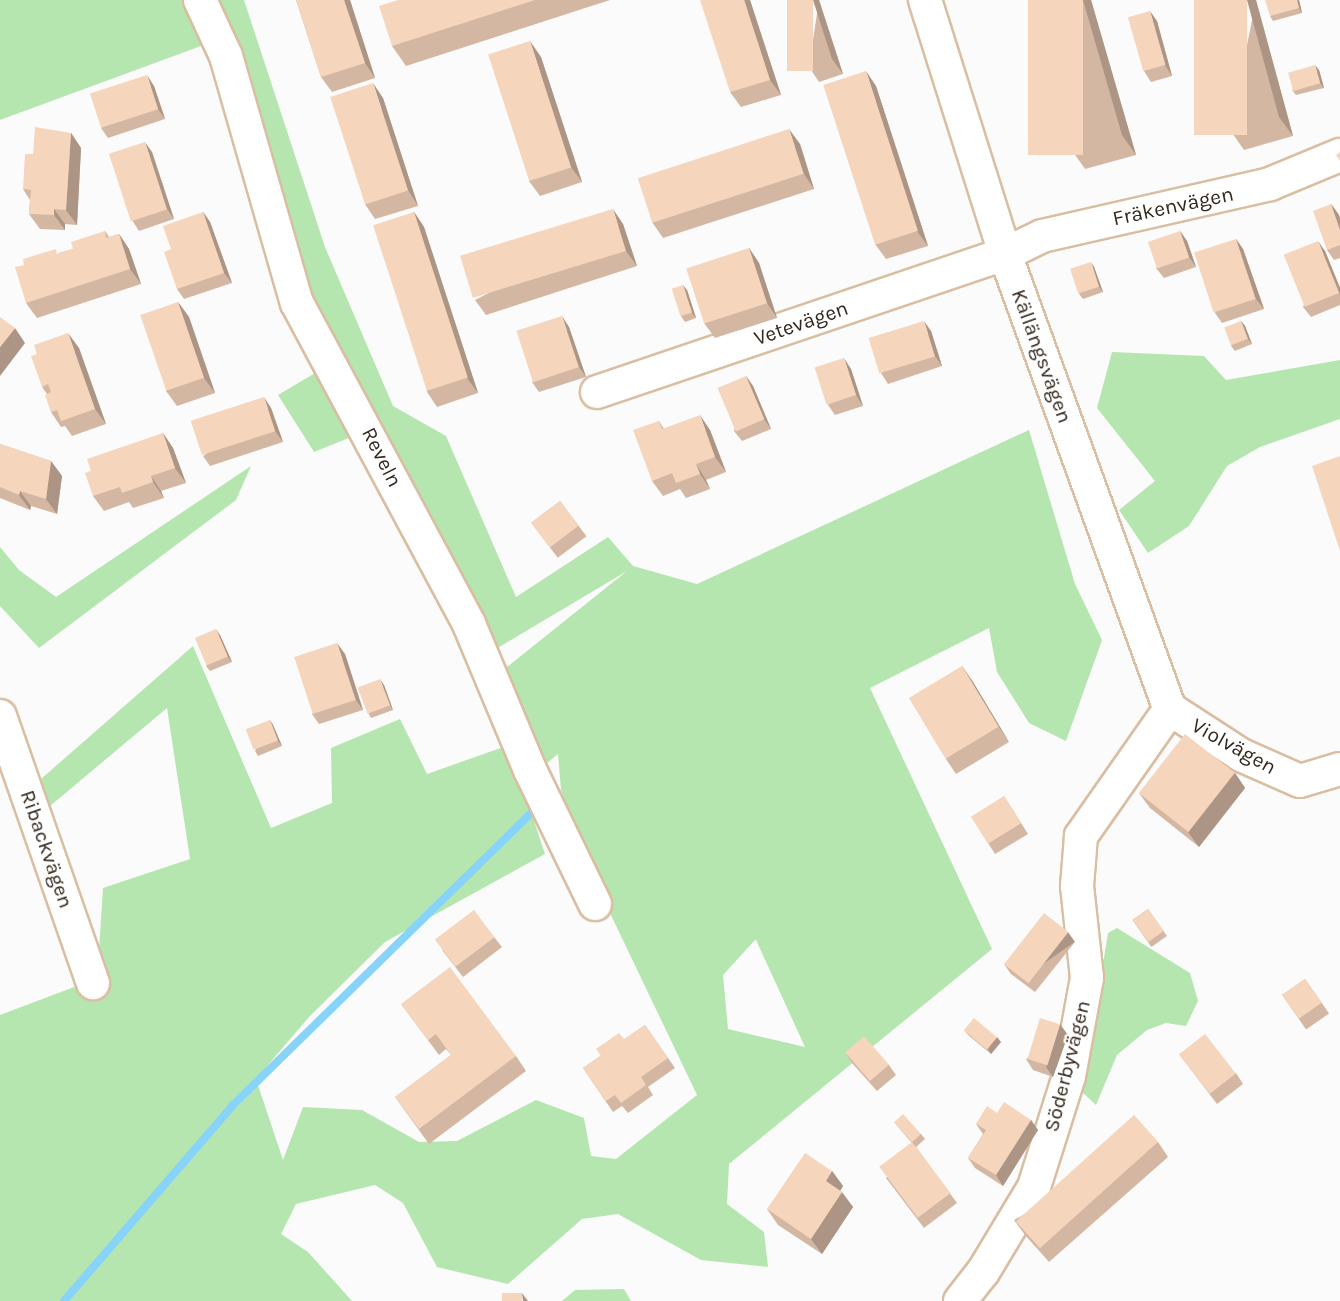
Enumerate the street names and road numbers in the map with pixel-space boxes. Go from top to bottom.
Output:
street label: Fräkenvägen [1110,181,1236,231]
street label: Källängsvägen [1006,286,1078,426]
street label: Vetevägen [751,295,851,351]
street label: Reveln [356,423,408,491]
street label: Violvägen [1187,712,1281,780]
street label: Ribackvägen [15,787,79,911]
street label: Söderbyvägen [1038,998,1096,1134]

